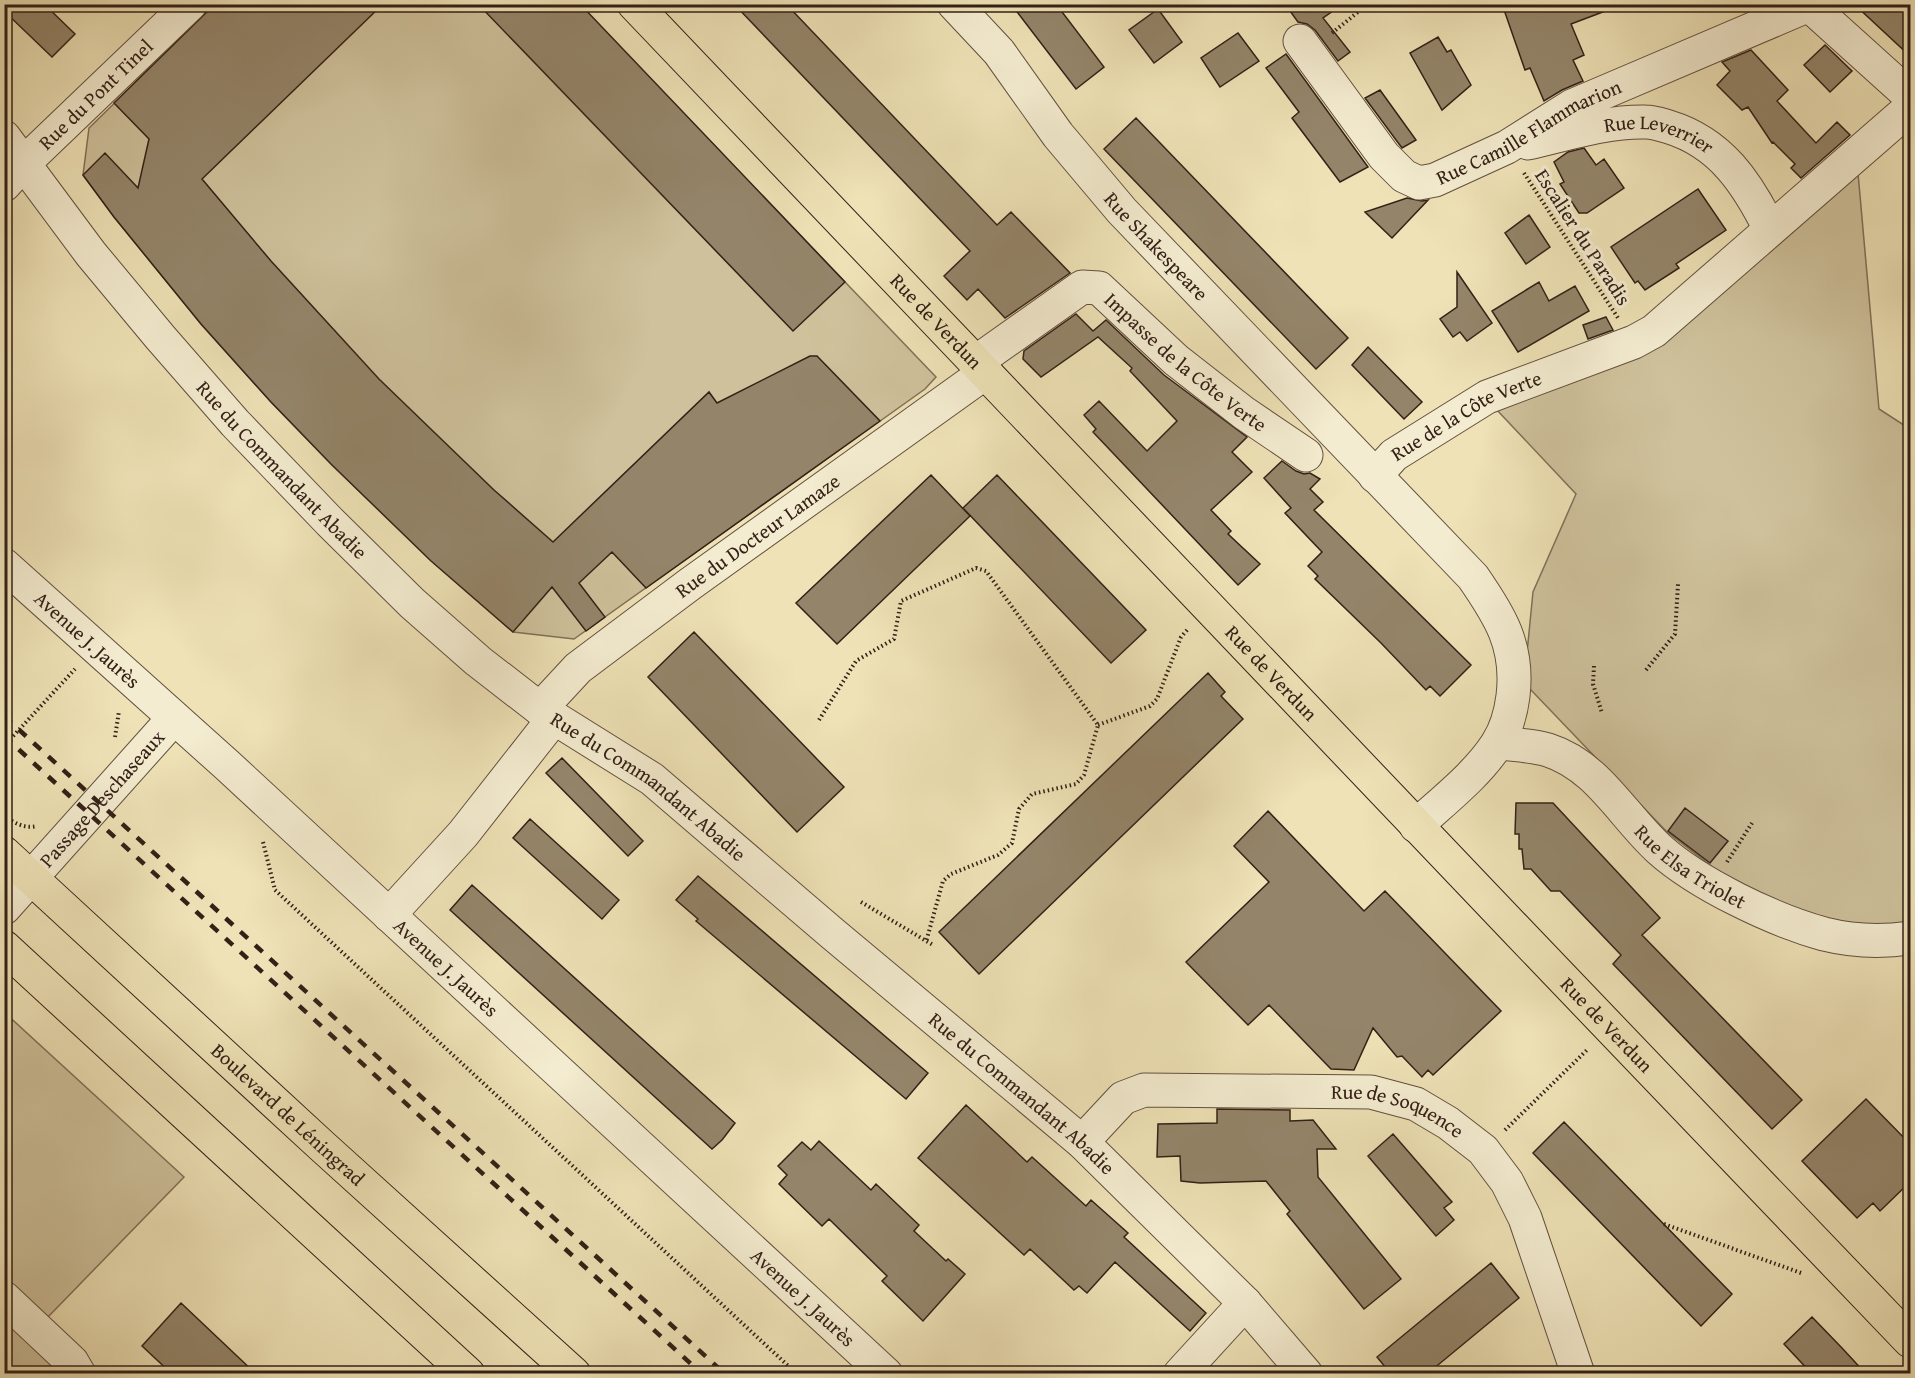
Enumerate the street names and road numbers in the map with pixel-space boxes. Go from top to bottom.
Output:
street label: Rue du Pont Tinel [32,32,159,156]
street label: Rue Camille Flammarion [1431,72,1626,192]
street label: Rue Leverrier [1602,107,1720,160]
street label: Escalier du Paradis [1528,163,1638,311]
street label: Rue Shakespeare [1098,185,1215,307]
street label: Rue de Verdun [884,266,990,375]
street label: Impasse de la Côte Verte [1098,285,1273,438]
street label: Rue de la Côte Verte [1385,363,1545,468]
street label: Rue du Commandant Abadie [190,374,374,565]
street label: Rue du Docteur Lamaze [669,466,846,604]
street label: Avenue J. Jaurès [28,584,147,695]
street label: Rue de Verdun [1219,618,1325,727]
street label: Rue du Commandant Abadie [545,704,753,868]
street label: Passage Deschaseaux [32,722,172,873]
street label: Rue Elsa Triolet [1628,818,1751,916]
street label: Avenue J. Jaurès [388,911,505,1023]
street label: Rue de Verdun [1554,970,1660,1079]
street label: Rue du Commandant Abadie [923,1005,1122,1181]
street label: Boulevard de Léningrad [205,1036,372,1192]
street label: Rue de Soquence [1331,1076,1471,1144]
street label: Avenue J. Jaurès [745,1241,862,1353]

